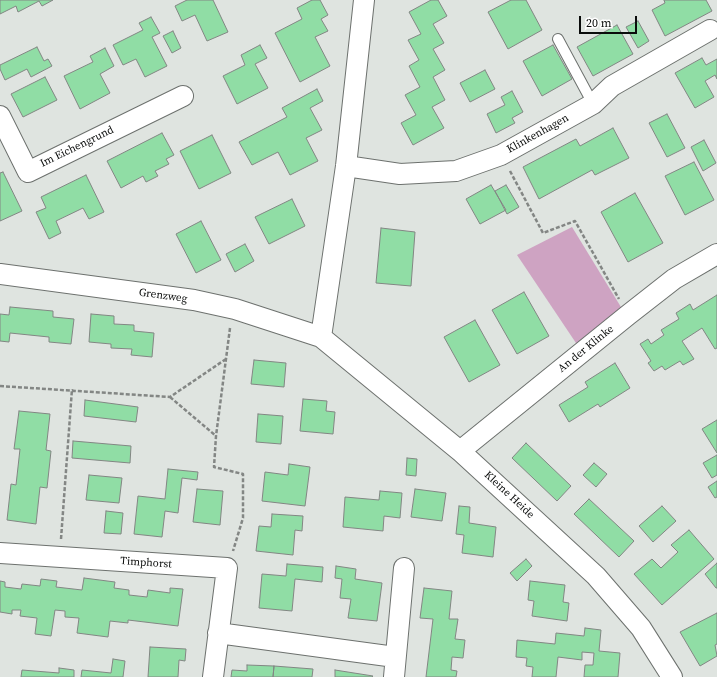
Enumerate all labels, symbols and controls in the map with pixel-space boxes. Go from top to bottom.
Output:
scale bar [581,8,639,34]
text: 20 m [586,15,612,31]
street label: Klinkenhagen [505,112,571,156]
street label: Im Eichengrund [38,123,116,171]
street label: Grenzweg [138,286,188,306]
street label: An der Klinke [556,323,616,375]
street label: Kleine Heide [481,469,537,521]
street label: Timphorst [120,555,172,571]

